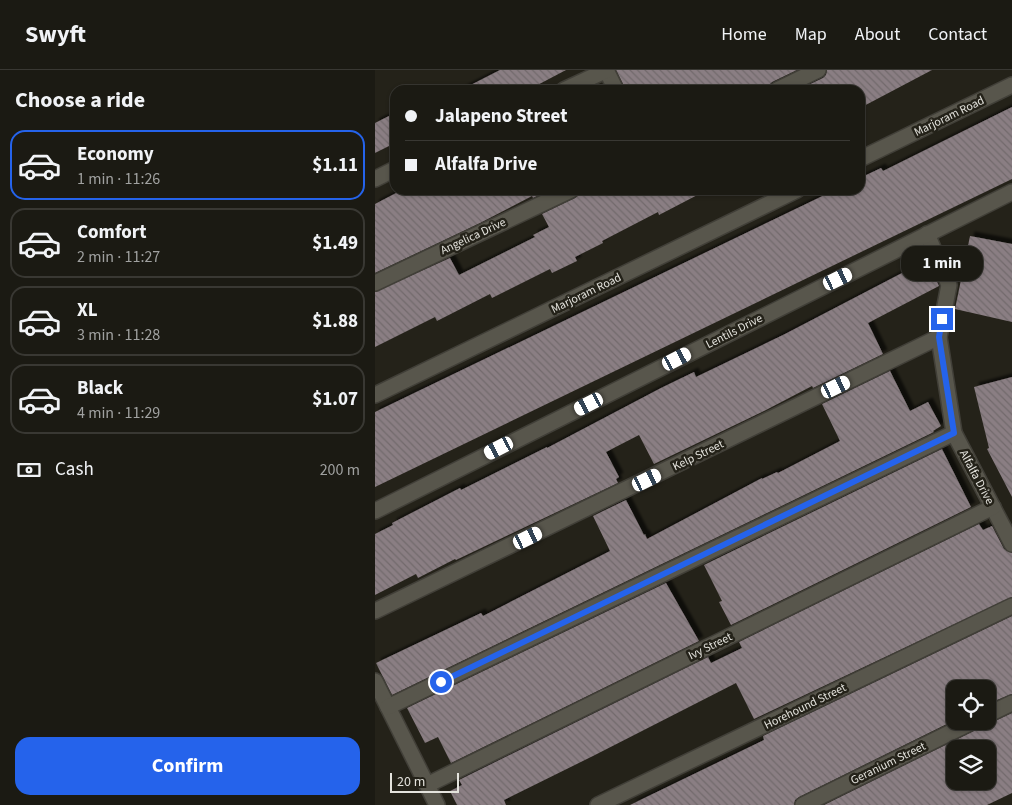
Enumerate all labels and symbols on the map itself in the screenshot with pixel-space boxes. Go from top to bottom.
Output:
street label: Marjoram Road [911,92,987,141]
street label: Angelica Drive [438,214,509,259]
callout: 1 min [901,246,983,282]
car [821,266,854,292]
street label: Marjoram Road [548,269,624,318]
route end [931,308,953,330]
street label: Lentils Drive [703,310,766,353]
car [660,346,693,372]
car [819,374,852,400]
car [572,391,605,417]
car [482,435,515,461]
street label: Kelp Street [670,436,727,475]
street label: Alfalfa Drive [955,447,998,508]
car [630,467,663,493]
car [511,525,544,551]
street label: Ivy Street [685,629,735,664]
route start [430,671,452,693]
street label: Horehound Street [761,679,849,734]
street label: Geranium Street [848,738,929,789]
scale bar [390,770,459,793]

